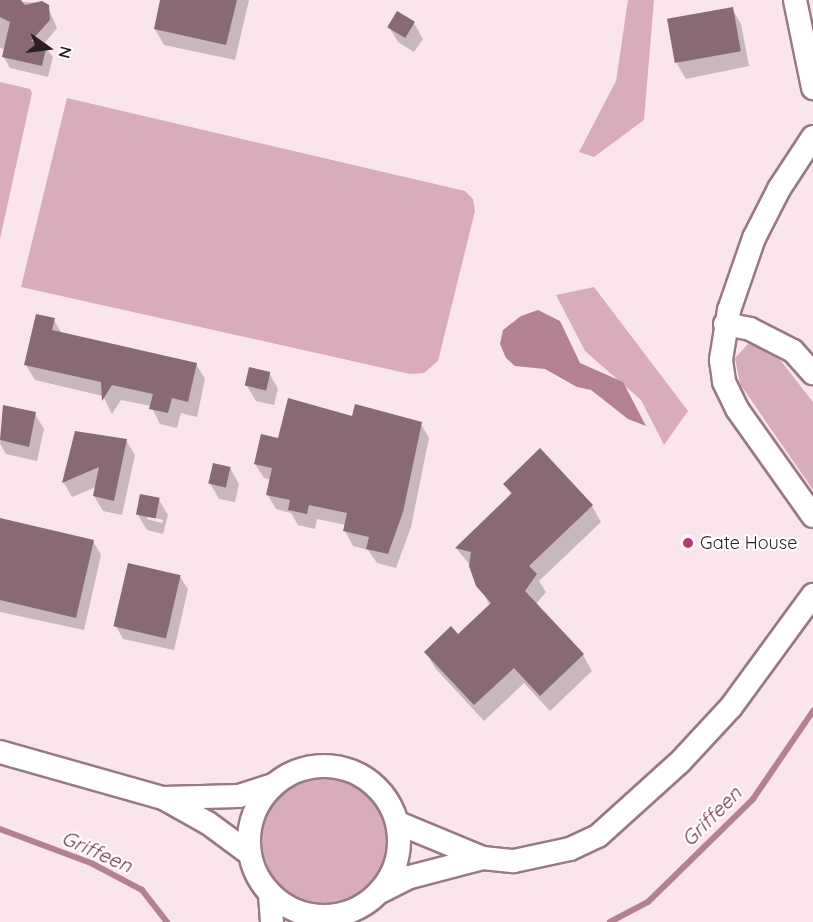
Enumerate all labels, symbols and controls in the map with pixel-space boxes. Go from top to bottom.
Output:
north arrow [18,18,78,78]
text: N [54,44,77,60]
place label: Gate House [700,532,797,554]
marker: Gate House [681,536,695,550]
water label: Griffeen [676,781,746,851]
water label: Griffeen [58,825,136,877]

